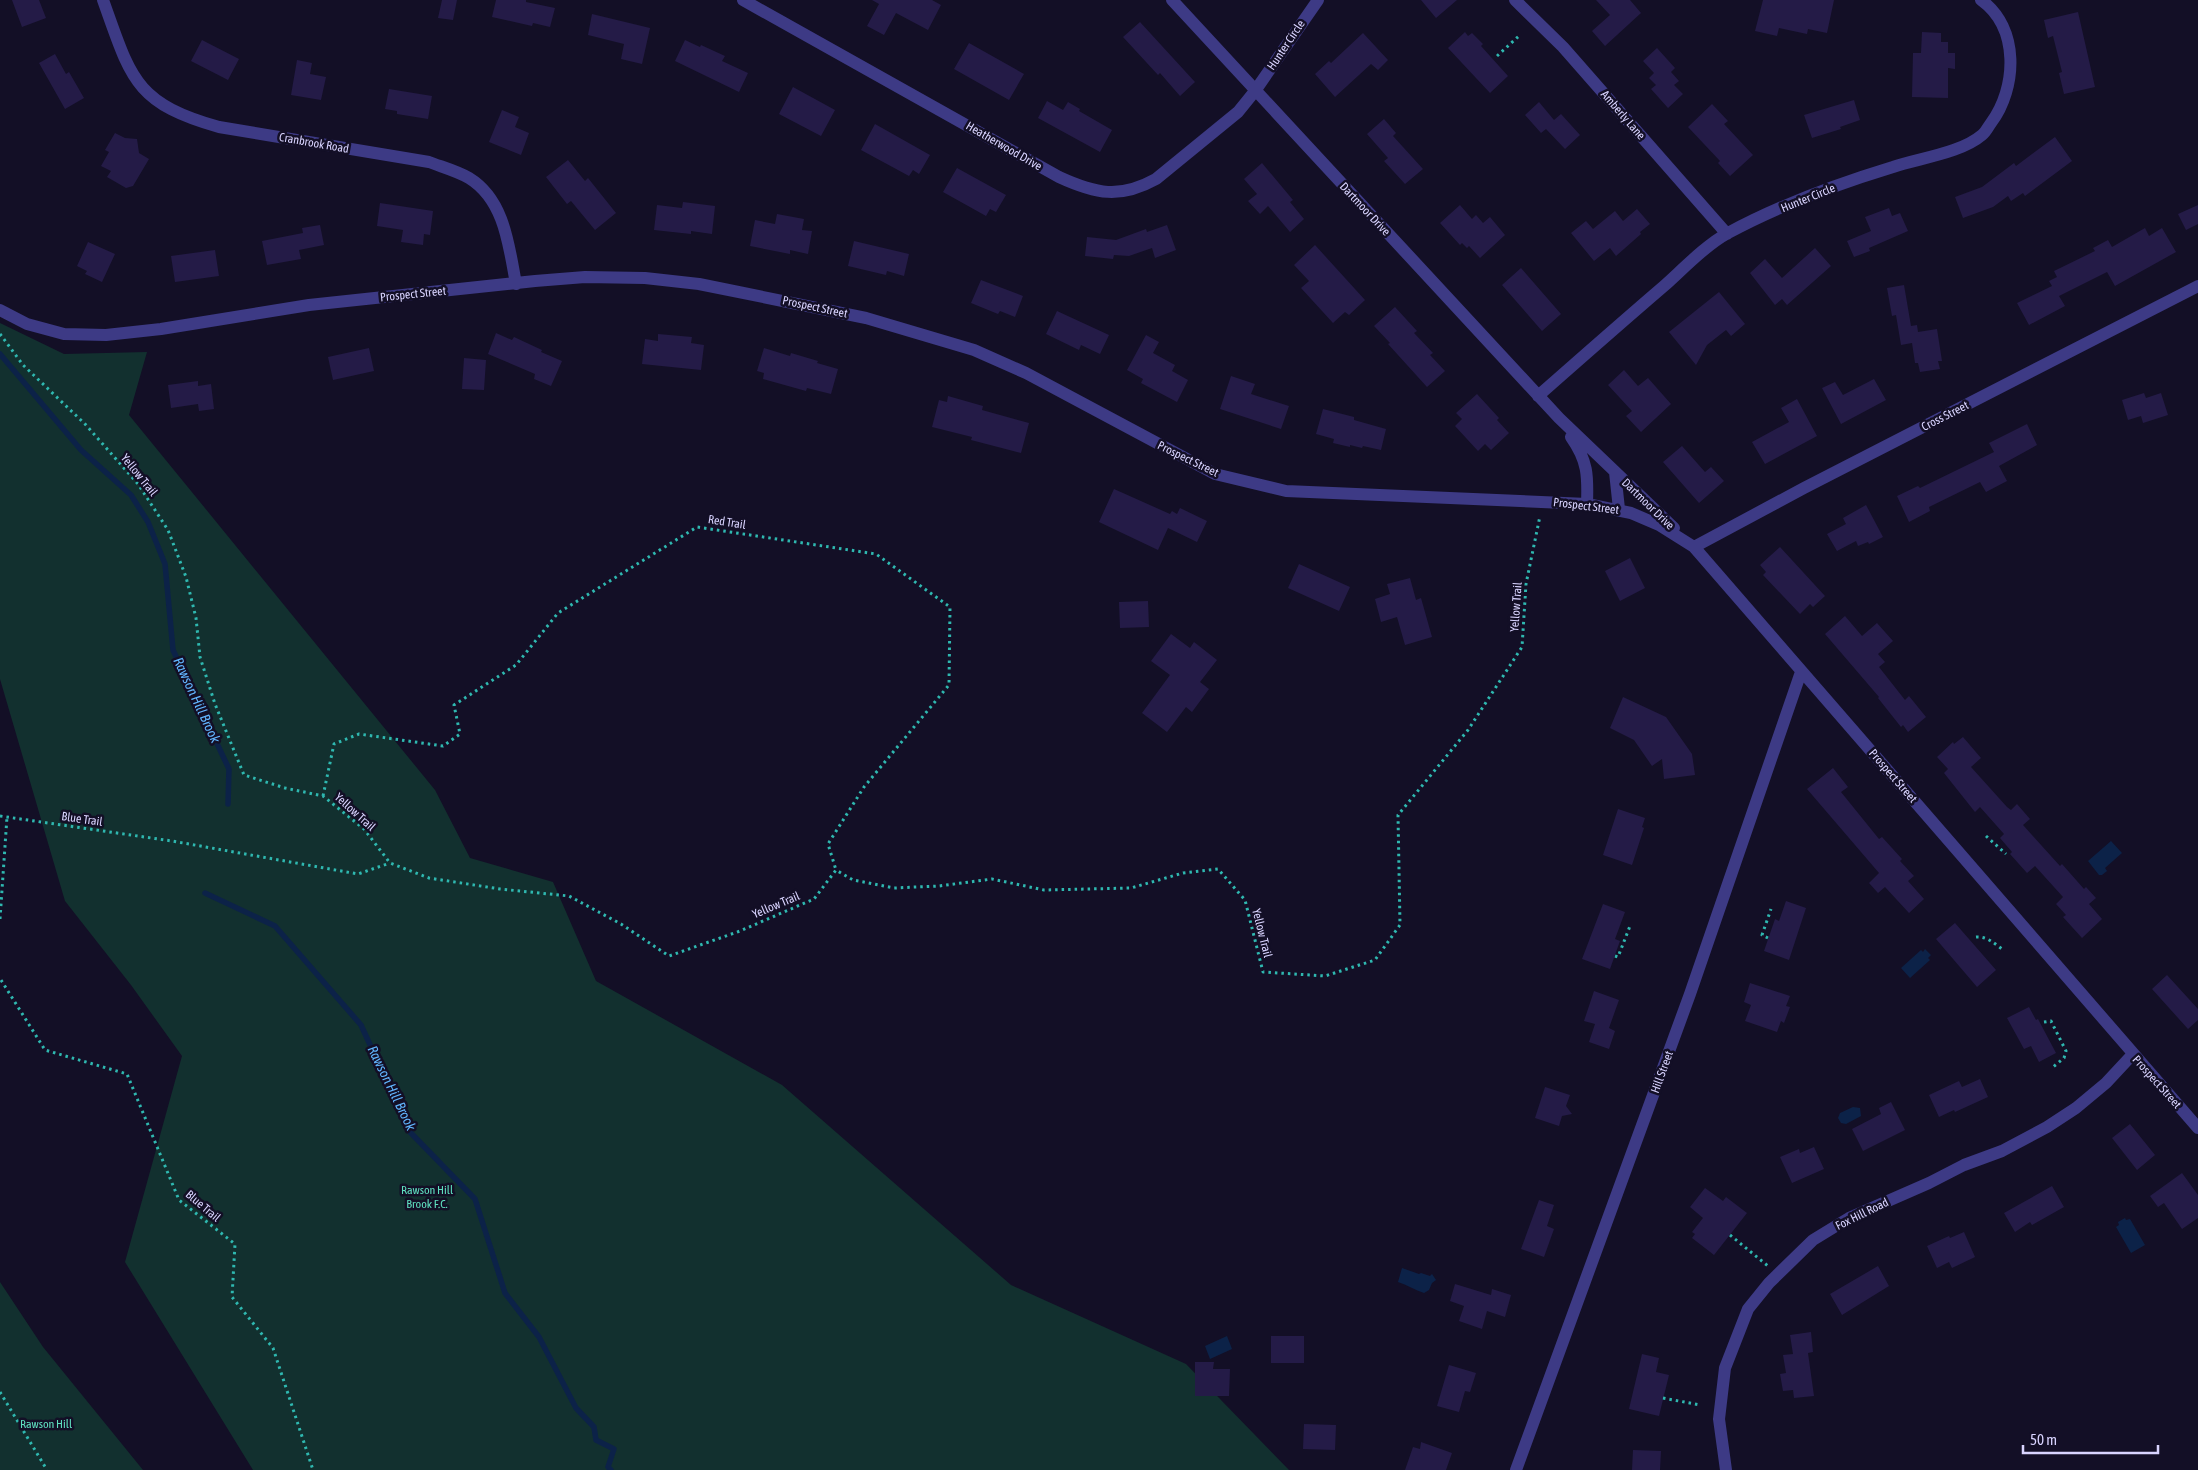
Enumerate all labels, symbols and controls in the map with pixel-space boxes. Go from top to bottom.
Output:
street label: Hunter Circle [1264,17,1308,73]
street label: Amberly Lane [1598,88,1648,142]
street label: Heatherwood Drive [964,119,1044,173]
street label: Cranbrook Road [278,130,350,156]
street label: Dartmoor Drive [1337,180,1393,238]
street label: Hunter Circle [1779,181,1837,215]
street label: Prospect Street [379,284,447,304]
street label: Prospect Street [781,293,849,321]
street label: Cross Street [1919,398,1971,434]
street label: Prospect Street [1155,438,1221,480]
street label: Yellow Trail [118,451,161,499]
street label: Dartmoor Drive [1619,475,1677,533]
street label: Prospect Street [1552,495,1620,517]
street label: Red Trail [707,512,748,532]
street label: Yellow Trail [1507,581,1525,632]
water label: Rawson Hill Brook [170,655,224,746]
street label: Prospect Street [1866,746,1920,806]
street label: Yellow Trail [332,790,379,834]
street label: Blue Trail [61,809,104,829]
street label: Yellow Trail [750,888,802,921]
street label: Yellow Trail [1249,907,1275,960]
water label: Rawson Hill Brook [365,1043,420,1134]
street label: Hill Street [1648,1048,1676,1095]
street label: Prospect Street [2130,1053,2185,1112]
park label: Rawson Hill Brook F.C. [401,1183,454,1211]
street label: Blue Trail [183,1187,224,1225]
street label: Fox Hill Road [1833,1195,1891,1233]
park label: Rawson Hill [20,1417,73,1431]
scale bar [2023,1422,2158,1454]
text: 50 m [2030,1431,2057,1448]

